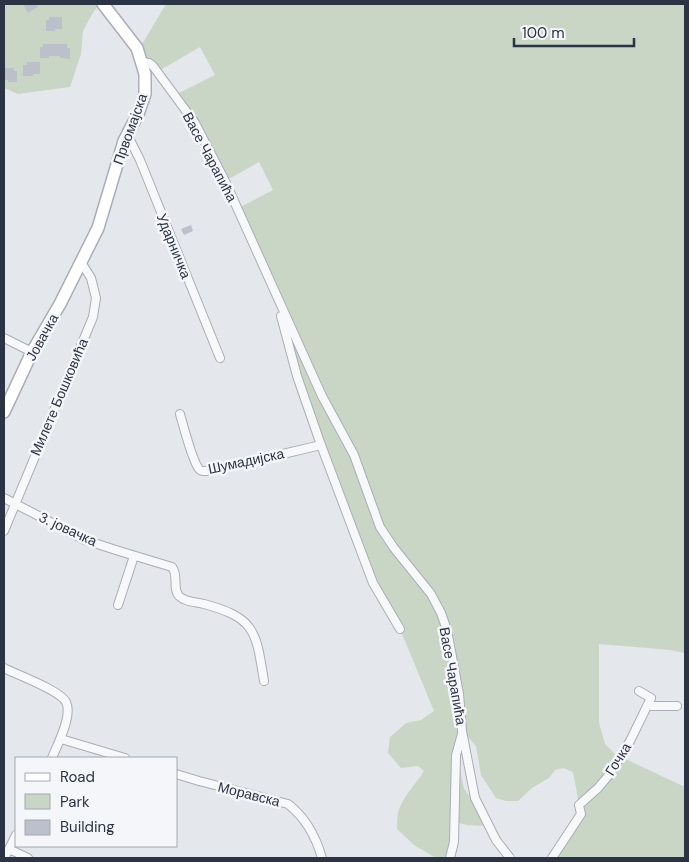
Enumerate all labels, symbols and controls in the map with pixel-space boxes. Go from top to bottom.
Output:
scale bar [514,15,634,47]
text: 100 m [522,23,565,43]
street label: Првомајска [109,91,151,167]
street label: Васе Чарапића [179,109,241,205]
street label: Ударничка [153,211,195,281]
street label: Јовачка [22,310,62,364]
street label: Милете Бошковића [26,335,92,458]
street label: Шумадијска [206,444,286,478]
street label: 3. јовачка [36,508,100,550]
street label: Васе Чарапића [436,626,471,727]
street label: Гочка [601,739,635,779]
legend [15,757,178,847]
text: Road [60,767,95,787]
street label: Моравска [216,778,282,810]
text: Park [60,792,90,812]
text: Building [60,817,115,837]

